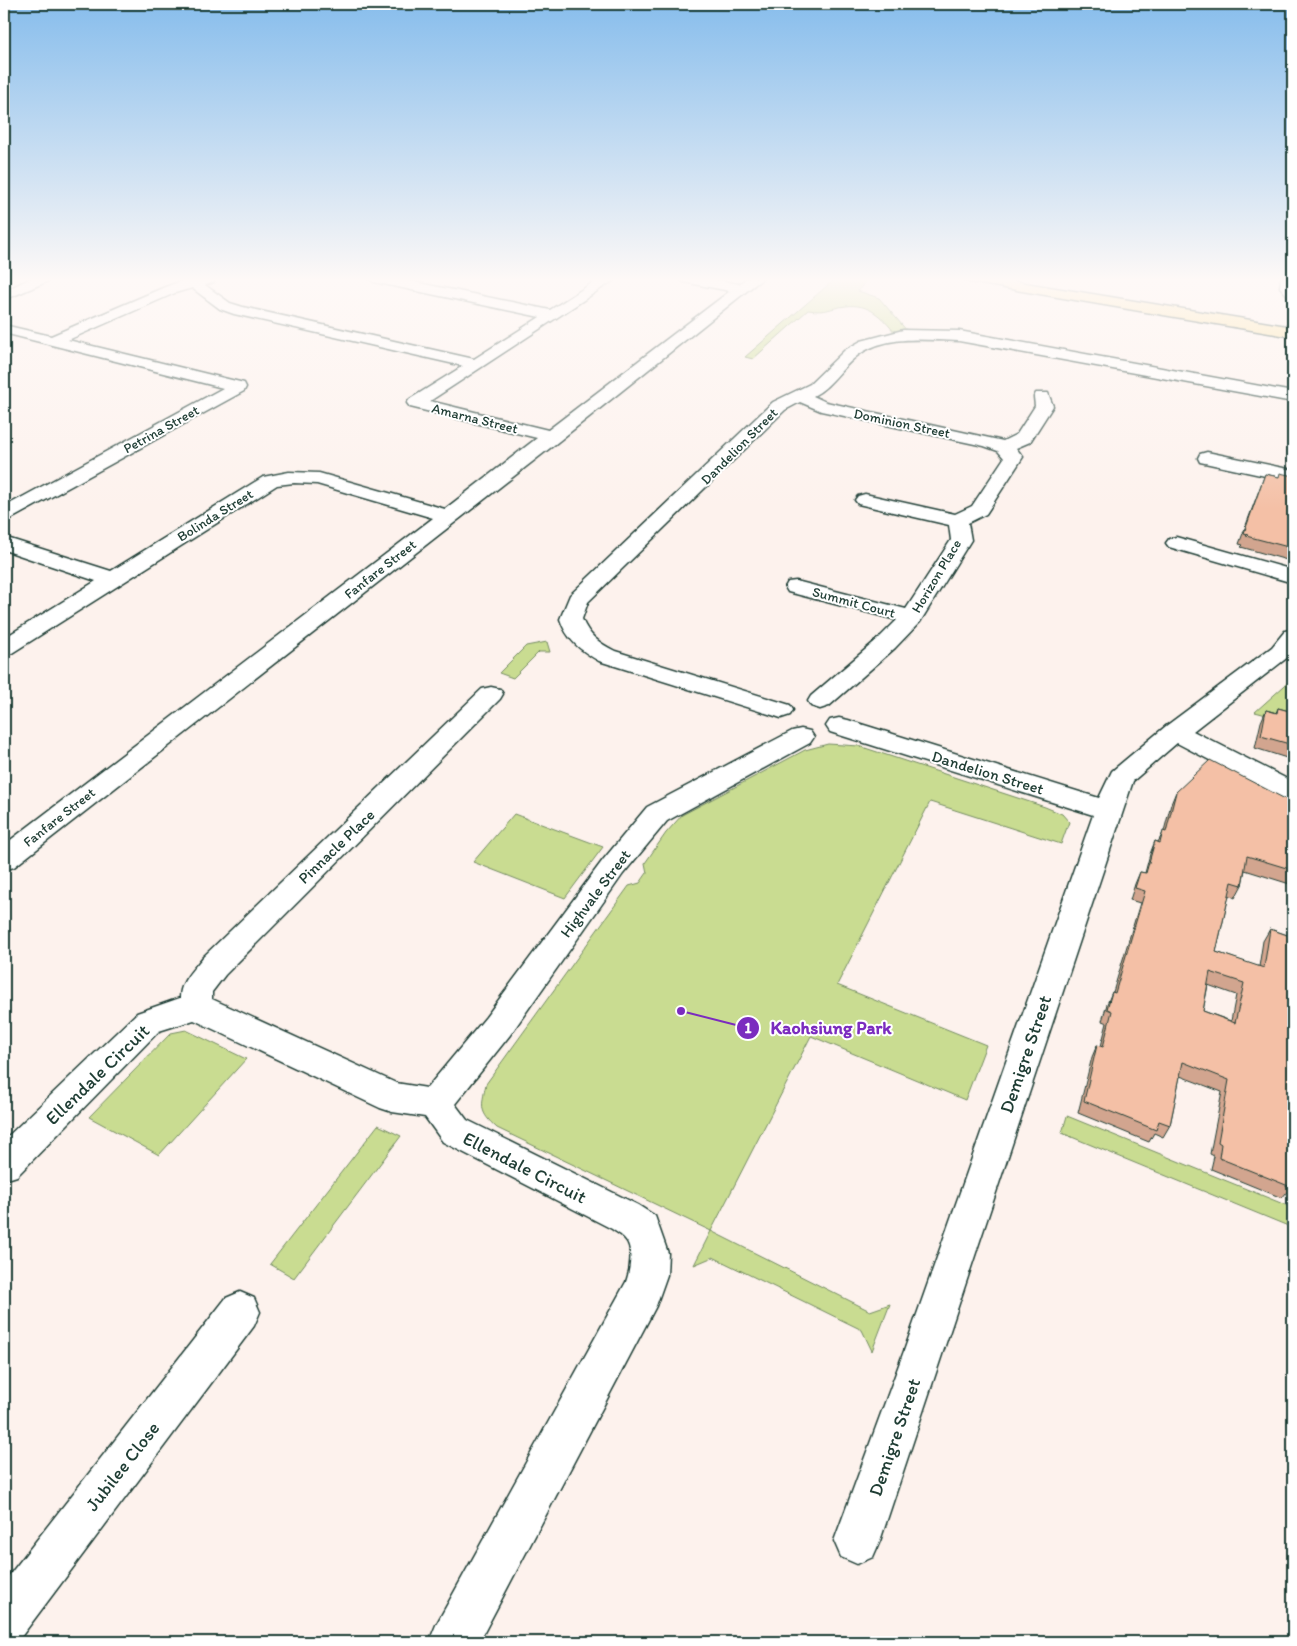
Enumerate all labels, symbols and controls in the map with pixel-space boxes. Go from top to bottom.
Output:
street label: Amarna Street [430,400,520,437]
street label: Petrina Street [121,402,202,457]
street label: Dandelion Street [697,404,781,488]
street label: Dominion Street [852,405,952,442]
street label: Bolinda Street [174,485,256,545]
street label: Fanfare Street [341,536,420,603]
street label: Horizon Place [908,536,965,616]
street label: Summit Court [810,583,897,622]
street label: Dandelion Street [930,746,1046,799]
street label: Fanfare Street [20,784,99,851]
street label: Pinnacle Place [294,805,379,888]
street label: Highvale Street [556,846,635,941]
street label: Demigre Street [995,992,1056,1116]
callout: Kaohsiung Park [736,1011,902,1044]
text: Kaohsiung Park [771,1017,892,1039]
street label: Ellendale Circuit [41,1019,154,1130]
text: 1 [745,1019,752,1037]
street label: Ellendale Circuit [459,1126,590,1208]
street label: Demigre Street [864,1375,925,1499]
street label: Jubilee Close [80,1417,164,1516]

